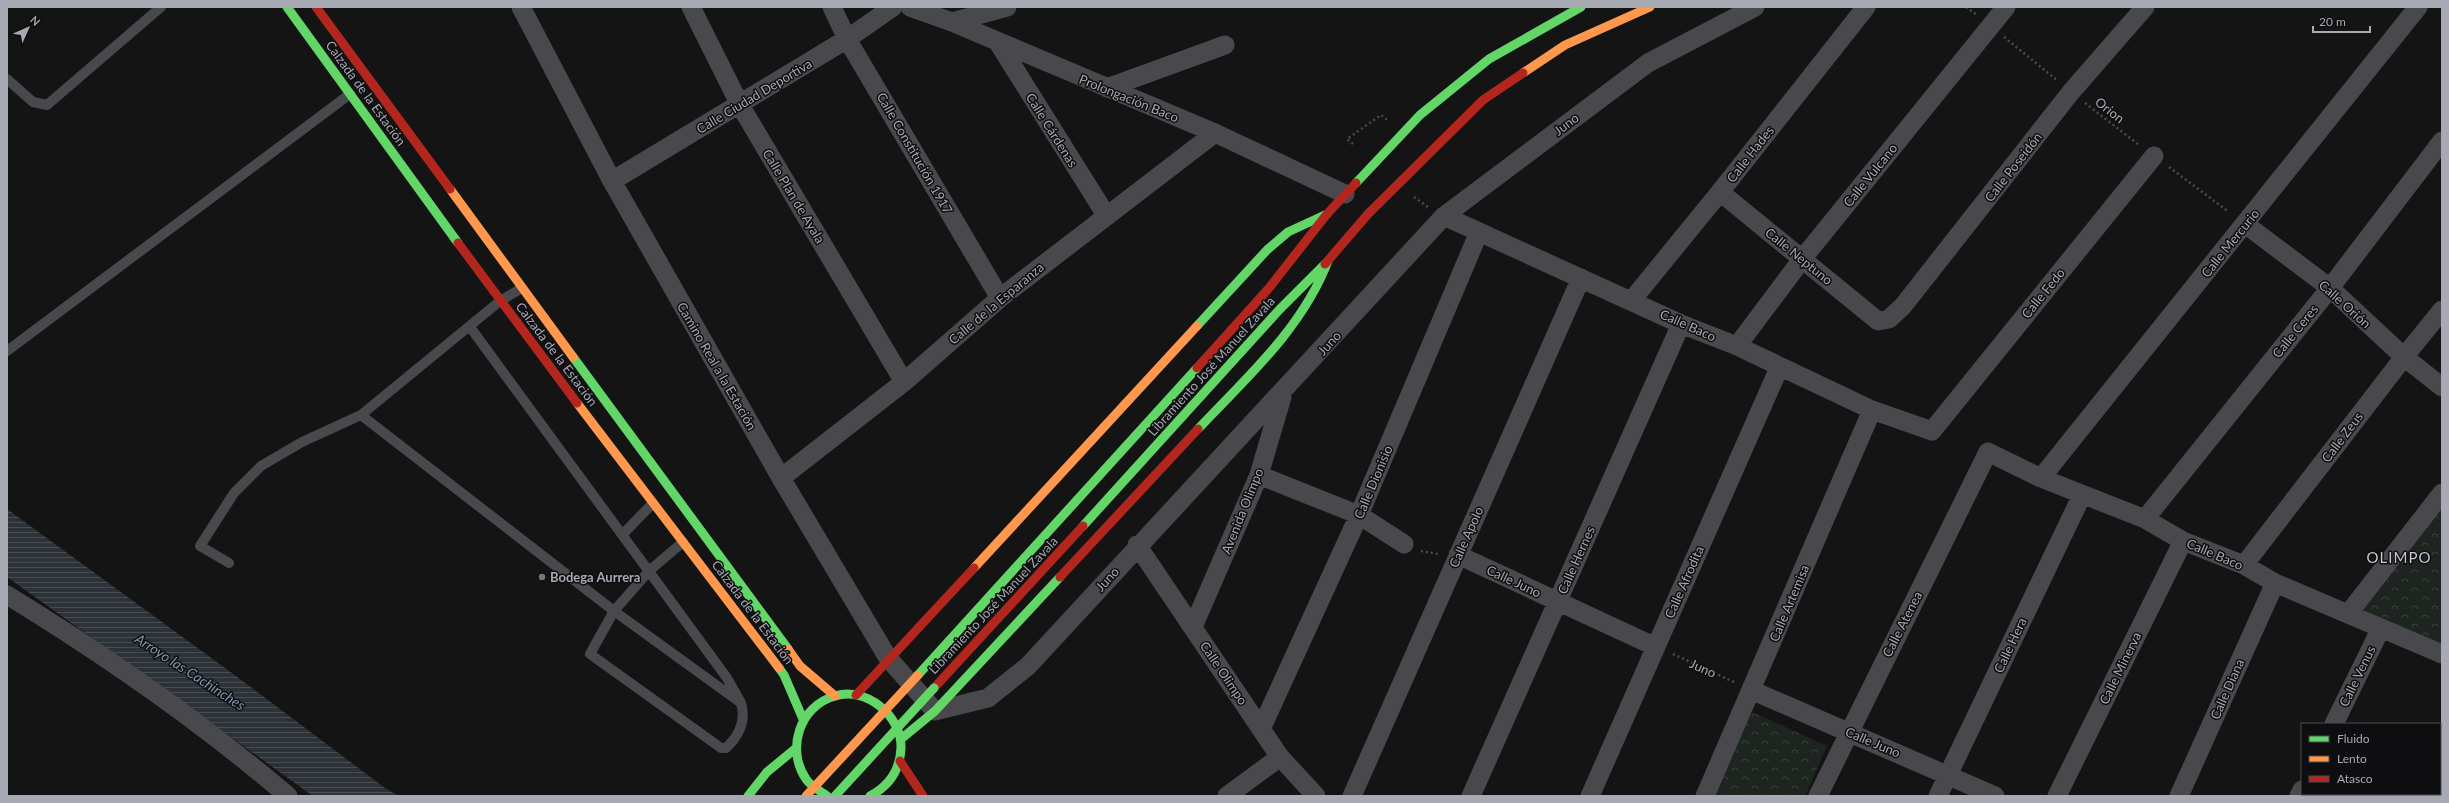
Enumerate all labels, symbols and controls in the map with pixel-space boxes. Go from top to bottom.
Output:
north arrow [8,8,48,48]
scale bar [2313,8,2370,34]
text: N [28,13,43,28]
text: 20 m [2319,14,2346,29]
street label: Calzada de la Estación [322,37,410,149]
street label: Calle Ciudad Deportiva [693,55,815,137]
street label: Prolongación Baco [1077,71,1181,125]
street label: Calle Constitución 1917 [874,89,957,217]
street label: Calle Cárdenas [1023,90,1081,170]
street label: Orion [2092,94,2128,126]
street label: Juno [1550,109,1582,139]
street label: Calle Hades [1723,122,1777,186]
street label: Calle Poseidón [1981,129,2045,205]
street label: Calle Vulcano [1840,140,1900,210]
street label: Calle Plan de Ayala [760,146,828,246]
street label: Calle Mercurio [2198,206,2262,280]
street label: Calle Neptuno [1762,224,1836,288]
street label: Calle de la Esparanza [945,259,1047,347]
street label: Calle Fedo [2018,265,2068,321]
street label: Calle Orión [2316,277,2374,331]
street label: Libramiento José Manuel Zavala [1144,293,1278,439]
street label: Calzada de la Estación [513,299,601,409]
street label: Camino Real a la Estación [674,299,760,433]
street label: Calle Ceres [2269,301,2322,361]
street label: Calle Baco [1657,306,1719,344]
street label: Juno [1314,328,1344,358]
street label: Calle Zeus [2318,408,2366,465]
street label: Calle Dionisio [1350,443,1396,521]
street label: Avenida Olimpo [1218,466,1266,556]
street label: Calle Apolo [1445,504,1487,570]
street label: Calle Hernes [1554,523,1598,596]
street label: Libramiento José Manuel Zavala [925,533,1061,677]
street label: Calle Baco [2184,535,2246,573]
street label: Calle Afrodita [1661,543,1707,621]
district label: OLIMPO [2367,548,2431,566]
street label: Calzada de la Estación [709,557,797,667]
street label: Calle Juno [1484,561,1544,601]
street label: Calle Artemisa [1766,562,1812,644]
street label: Juno [1092,564,1122,594]
place label: Bodega Aurrera [550,569,640,585]
marker: Bodega Aurrera [537,572,547,582]
street label: Calle Atenea [1879,589,1925,659]
street label: Calle Hera [1990,615,2030,675]
water label: Arroyo las Cachinches [131,629,249,714]
street label: Calle Minerva [2096,629,2144,707]
street label: Calle Olimpo [1197,638,1251,708]
street label: Calle Venus [2335,643,2379,709]
street label: Juno [1687,655,1719,681]
street label: Calle Diana [2207,656,2247,722]
street label: Calle Juno [1843,723,1903,761]
legend [2301,723,2441,795]
text: Fluido [2337,731,2370,746]
text: Lento [2337,751,2367,766]
text: Atasco [2337,771,2373,786]

